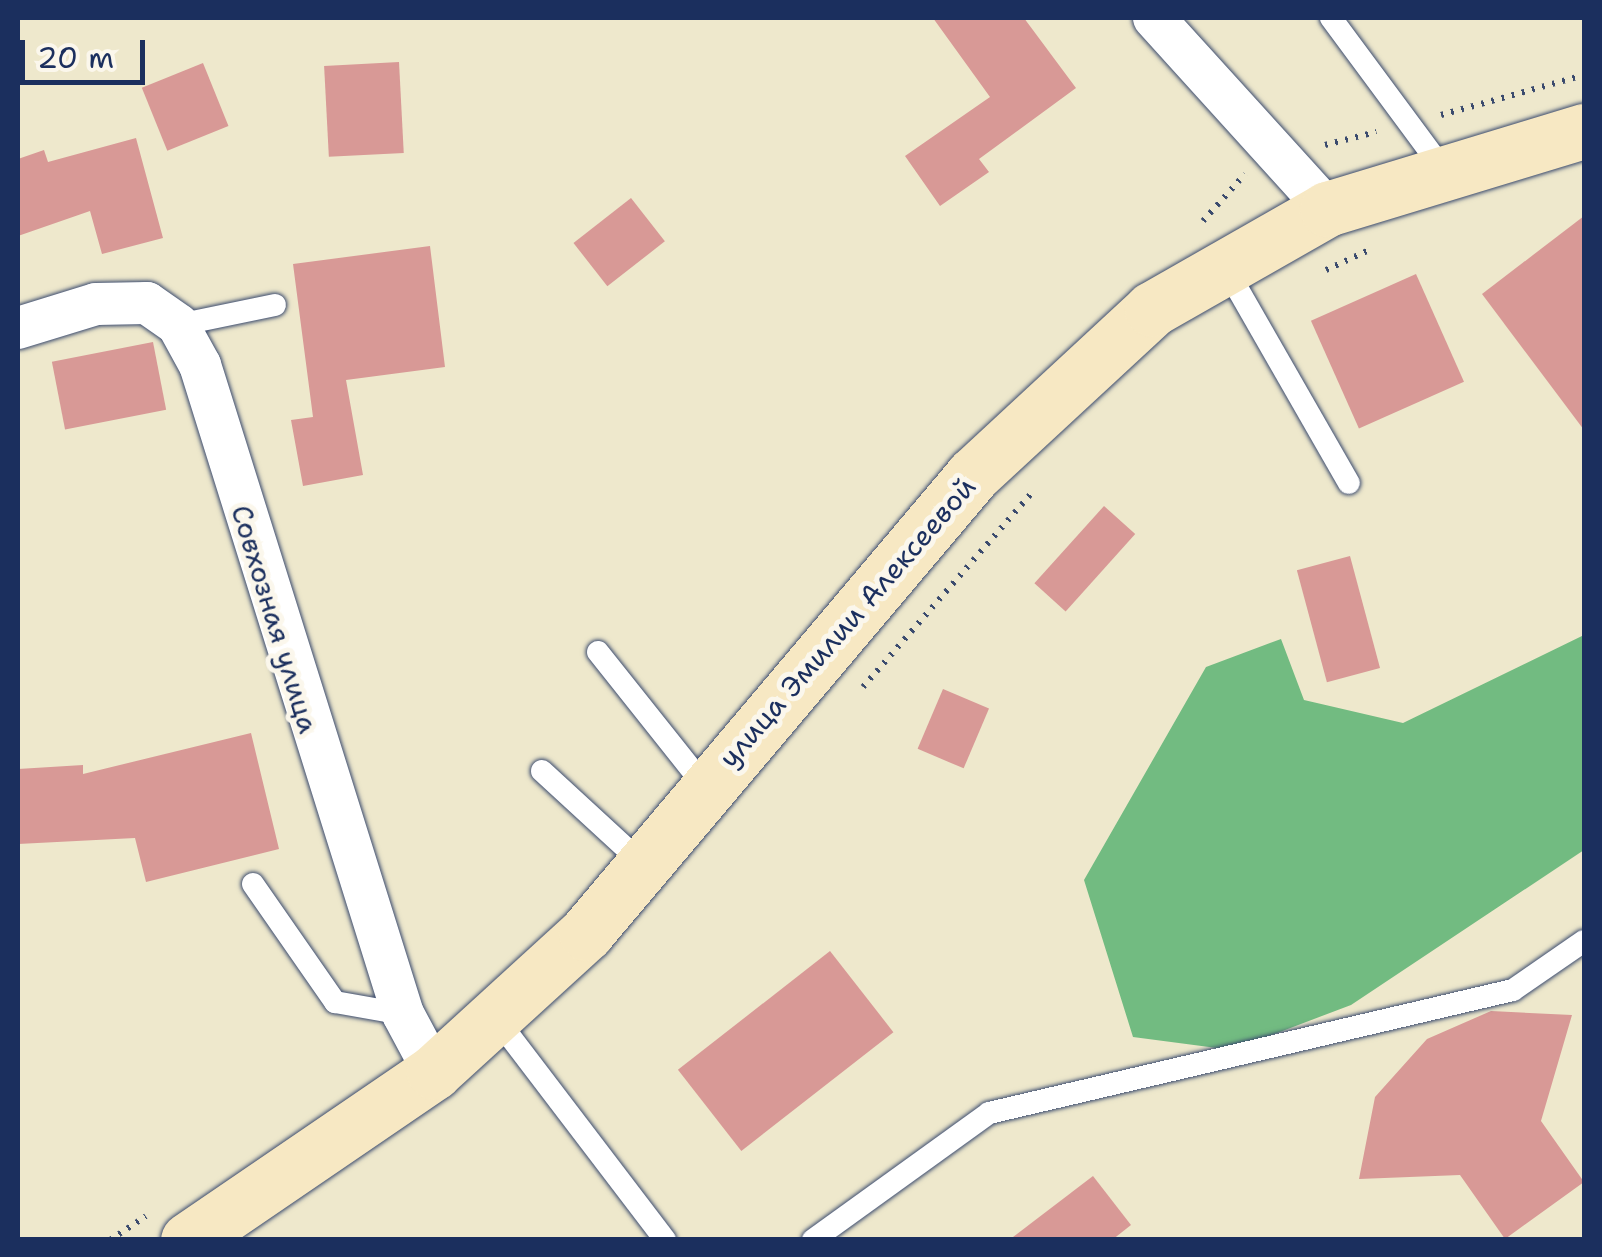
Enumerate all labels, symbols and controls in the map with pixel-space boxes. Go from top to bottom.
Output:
scale bar [25,20,150,82]
text: 20 m [37,37,114,78]
street label: улица Эмилии Алексеевой [712,470,982,774]
street label: Совхозная улица [224,501,326,737]

